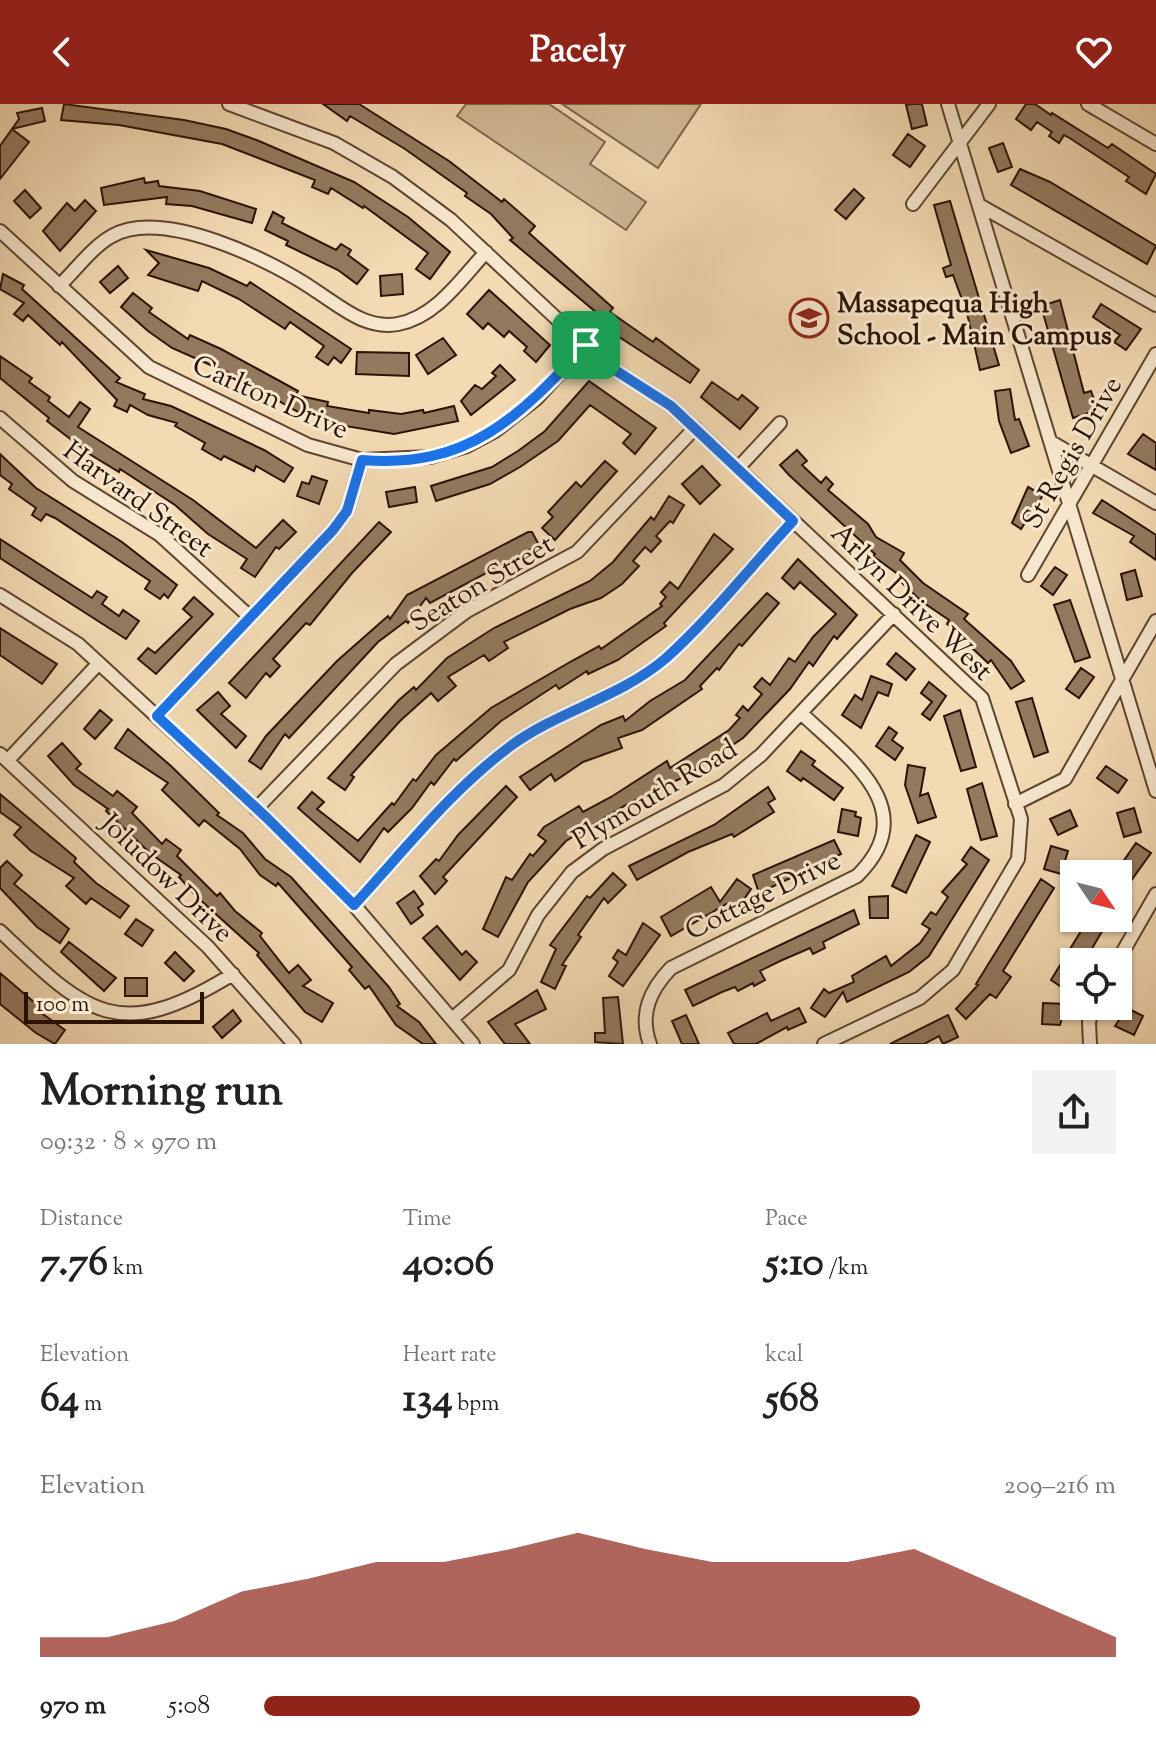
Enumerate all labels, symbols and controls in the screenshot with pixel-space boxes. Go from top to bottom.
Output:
text: Pacely [530,26,626,78]
icon: back [40,30,84,74]
icon: heart [1072,30,1116,74]
place label: Massapequa High School - Main Campus [837,285,1112,357]
school or university icon: Massapequa High School - Main Campus [788,297,830,339]
pin [552,311,620,379]
icon: arrive [564,323,608,367]
street label: Carlton Drive [185,346,354,451]
street label: St Regis Drive [1014,370,1134,537]
street label: Harvard Street [54,432,221,569]
street label: Arlyn Drive West [821,515,1001,691]
street label: Seaton Street [403,525,563,643]
street label: Plymouth Road [565,730,746,861]
street label: Joludow Drive [89,804,241,953]
street label: Cottage Drive [679,842,848,952]
north arrow [1060,860,1132,932]
map controls [1060,860,1132,1020]
button: locate [1060,948,1132,1020]
scale bar [24,988,204,1024]
text: 100 m [36,990,89,1022]
text: Morning run [40,1062,283,1125]
button: share [1032,1070,1116,1154]
text: 09:32 · 8 × 970 m [40,1124,217,1161]
text: Distance [40,1204,123,1236]
text: Time [403,1204,452,1236]
text: Pace [765,1204,807,1236]
text: 7.76 [40,1236,108,1293]
text: 40:06 [403,1236,494,1293]
text: 5:10 [765,1236,824,1293]
text: km [108,1253,143,1285]
text: /km [824,1253,868,1285]
text: Elevation [40,1340,129,1372]
text: Heart rate [403,1340,497,1372]
text: kcal [765,1340,803,1372]
text: 64 [40,1372,79,1429]
text: 134 [403,1372,453,1429]
text: 568 [765,1372,819,1429]
text: m [79,1389,102,1421]
text: bpm [453,1389,499,1421]
text: Elevation [40,1468,145,1505]
text: 209–216 m [1004,1468,1116,1505]
text: 970 m [40,1688,106,1725]
text: 5:08 [168,1688,210,1725]

